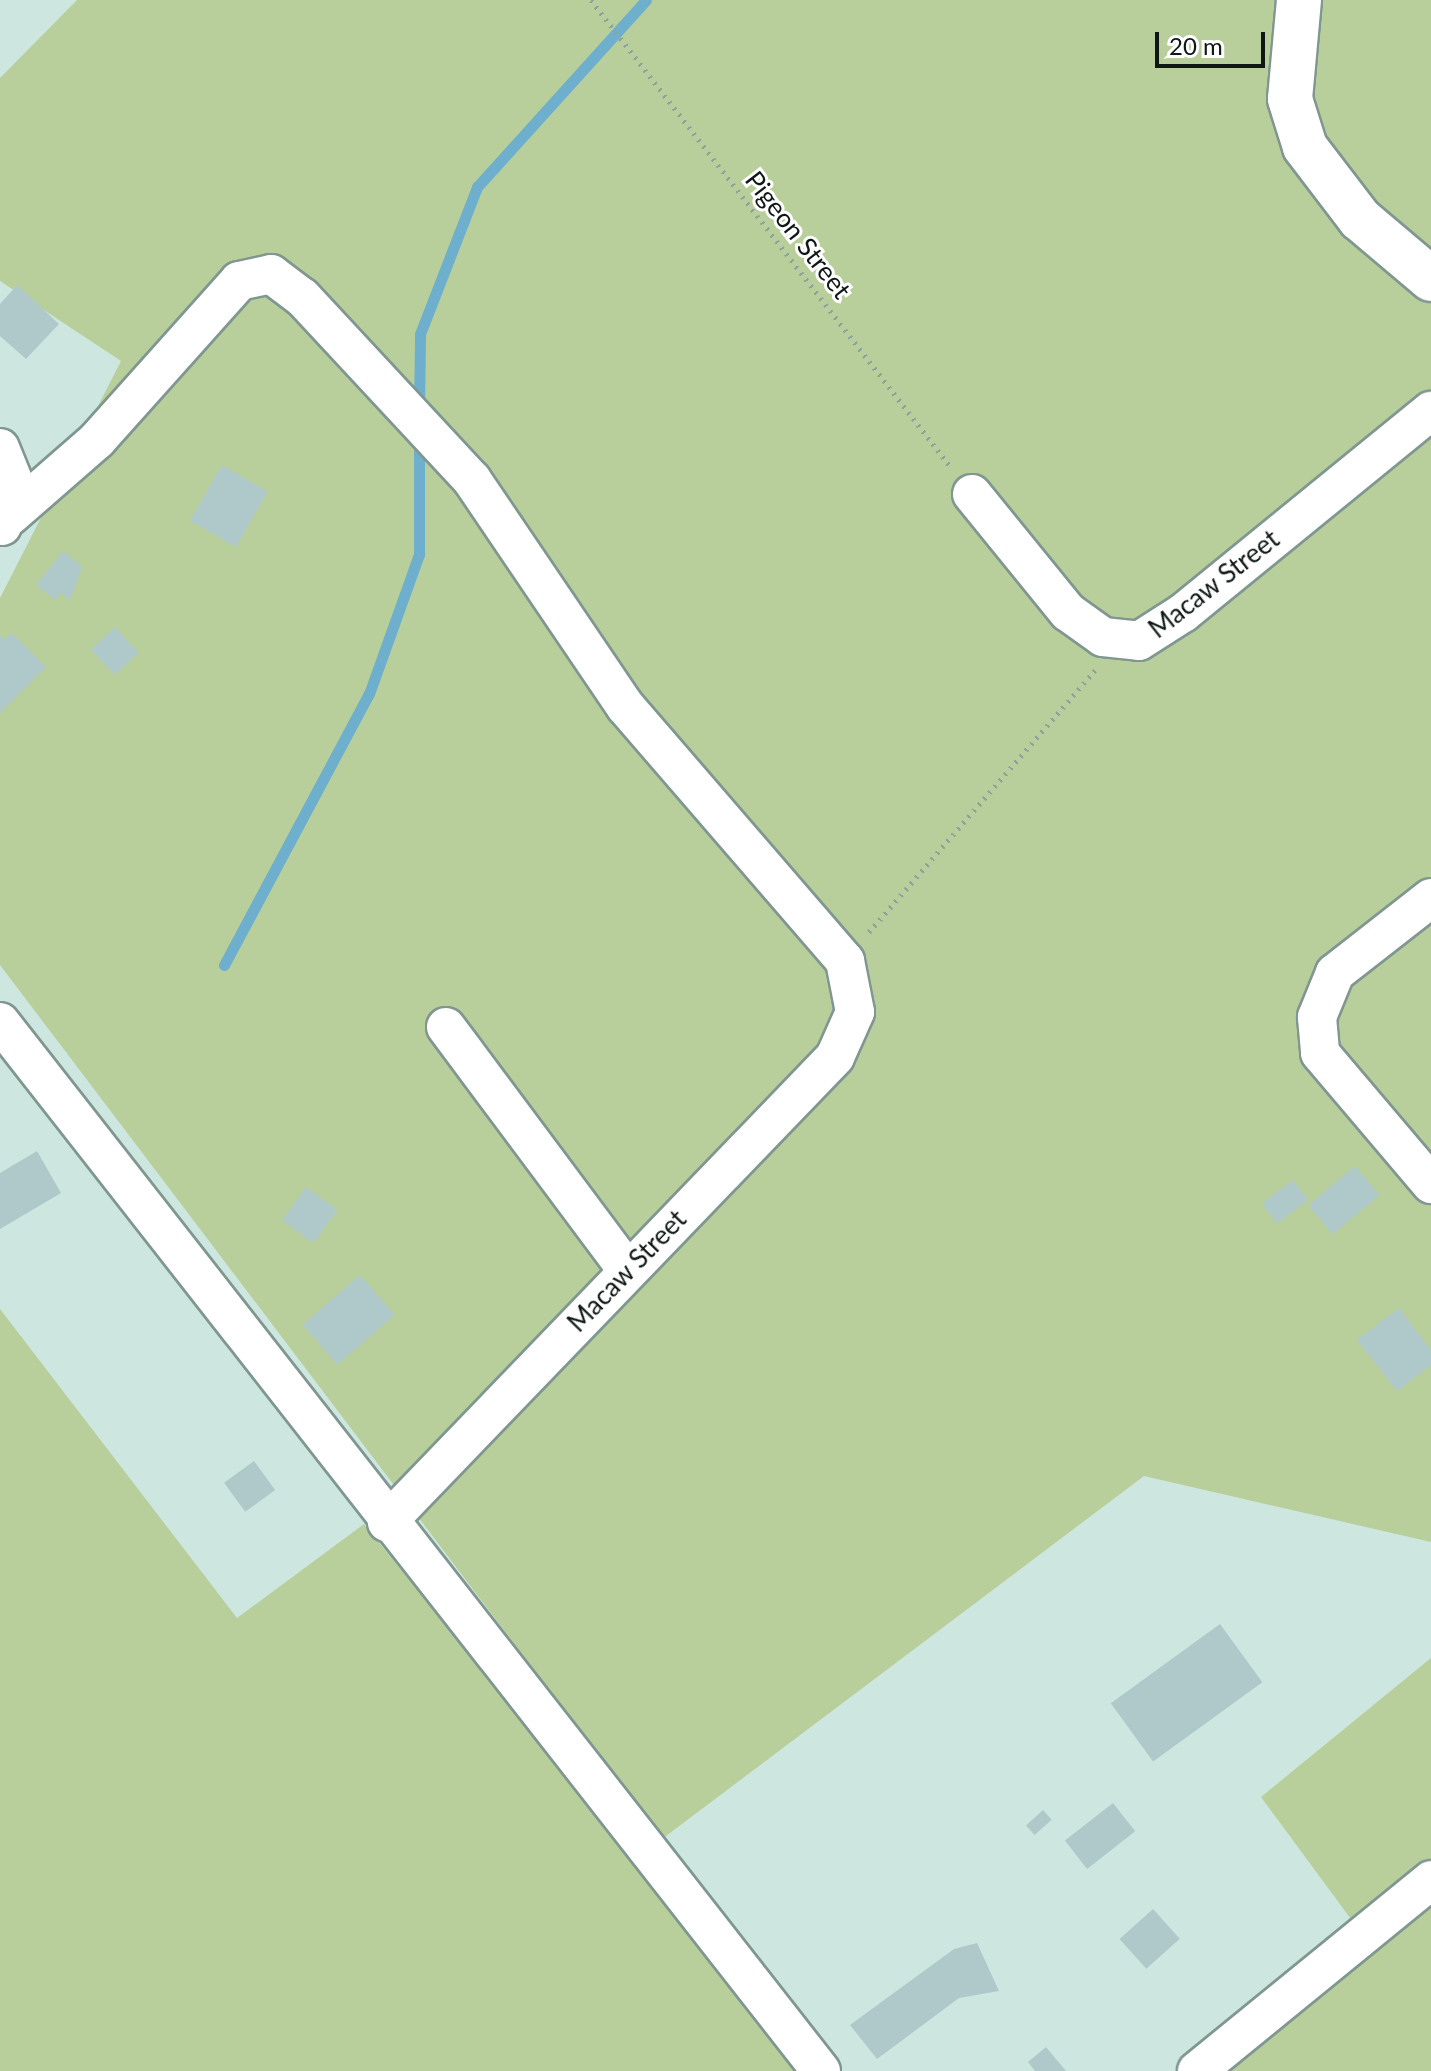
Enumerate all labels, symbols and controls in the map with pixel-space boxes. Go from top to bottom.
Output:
scale bar [1159,16,1269,66]
text: 20 m [1169,31,1223,60]
street label: Pigeon Street [739,165,857,305]
street label: Macaw Street [1142,523,1286,645]
street label: Macaw Street [561,1204,693,1338]

